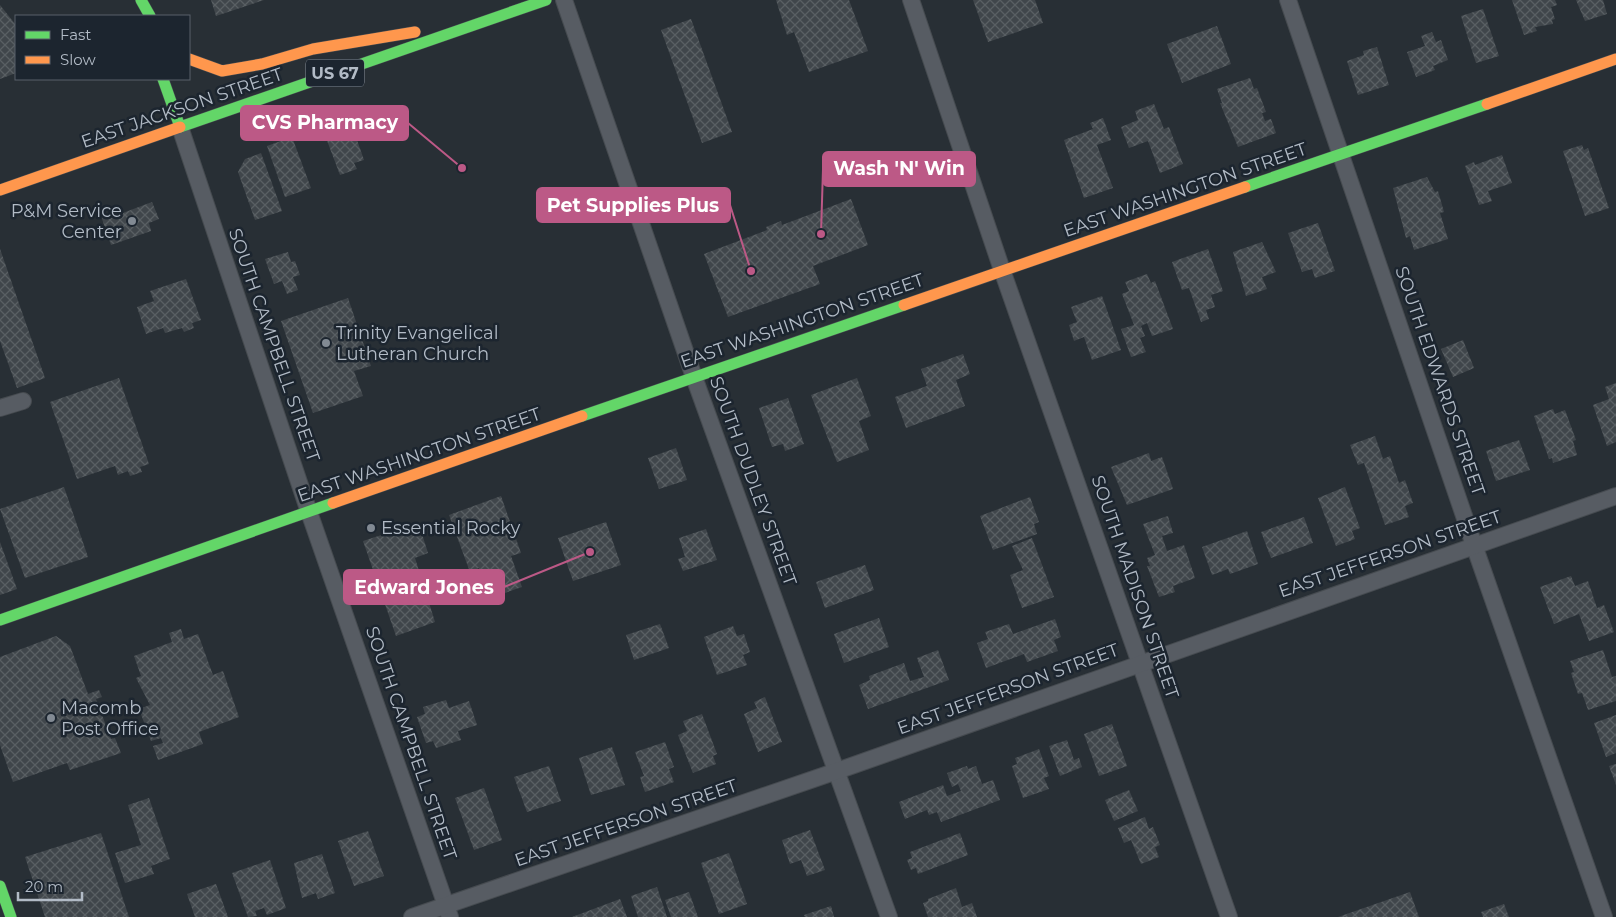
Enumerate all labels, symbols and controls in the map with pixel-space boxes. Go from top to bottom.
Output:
legend [15,15,190,80]
text: Fast [60,25,91,44]
text: Slow [60,50,96,69]
road number: US 67 [306,59,364,86]
street label: EAST JACKSON STREET [78,63,286,153]
callout: CVS Pharmacy [241,106,408,140]
text: CVS Pharmacy [252,111,399,134]
street label: EAST WASHINGTON STREET [1060,138,1310,242]
callout: Wash 'N' Win [823,152,975,186]
text: Wash 'N' Win [833,157,965,180]
callout: Pet Supplies Plus [537,188,730,222]
text: Pet Supplies Plus [547,194,719,217]
place label: P&M Service Center [11,200,122,243]
marker: P&M Service Center [126,215,138,227]
street label: SOUTH CAMPBELL STREET [224,225,325,465]
street label: SOUTH EDWARDS STREET [1390,263,1490,499]
street label: EAST WASHINGTON STREET [677,269,927,373]
place label: Trinity Evangelical Lutheran Church [336,322,499,365]
marker: Trinity Evangelical Lutheran Church [320,337,332,349]
street label: SOUTH DUDLEY STREET [705,373,801,589]
street label: EAST WASHINGTON STREET [294,403,544,507]
street label: SOUTH MADISON STREET [1086,473,1184,702]
street label: EAST JEFFERSON STREET [1276,505,1505,602]
place label: Essential Rocky [381,517,520,539]
marker: Essential Rocky [365,522,377,534]
callout: Edward Jones [344,570,504,604]
text: Edward Jones [354,576,494,599]
street label: SOUTH CAMPBELL STREET [361,623,462,863]
street label: EAST JEFFERSON STREET [894,638,1122,739]
place label: Macomb Post Office [61,697,159,740]
marker: Macomb Post Office [45,712,57,724]
street label: EAST JEFFERSON STREET [512,774,741,871]
scale bar [18,870,81,902]
text: 20 m [25,877,63,896]

